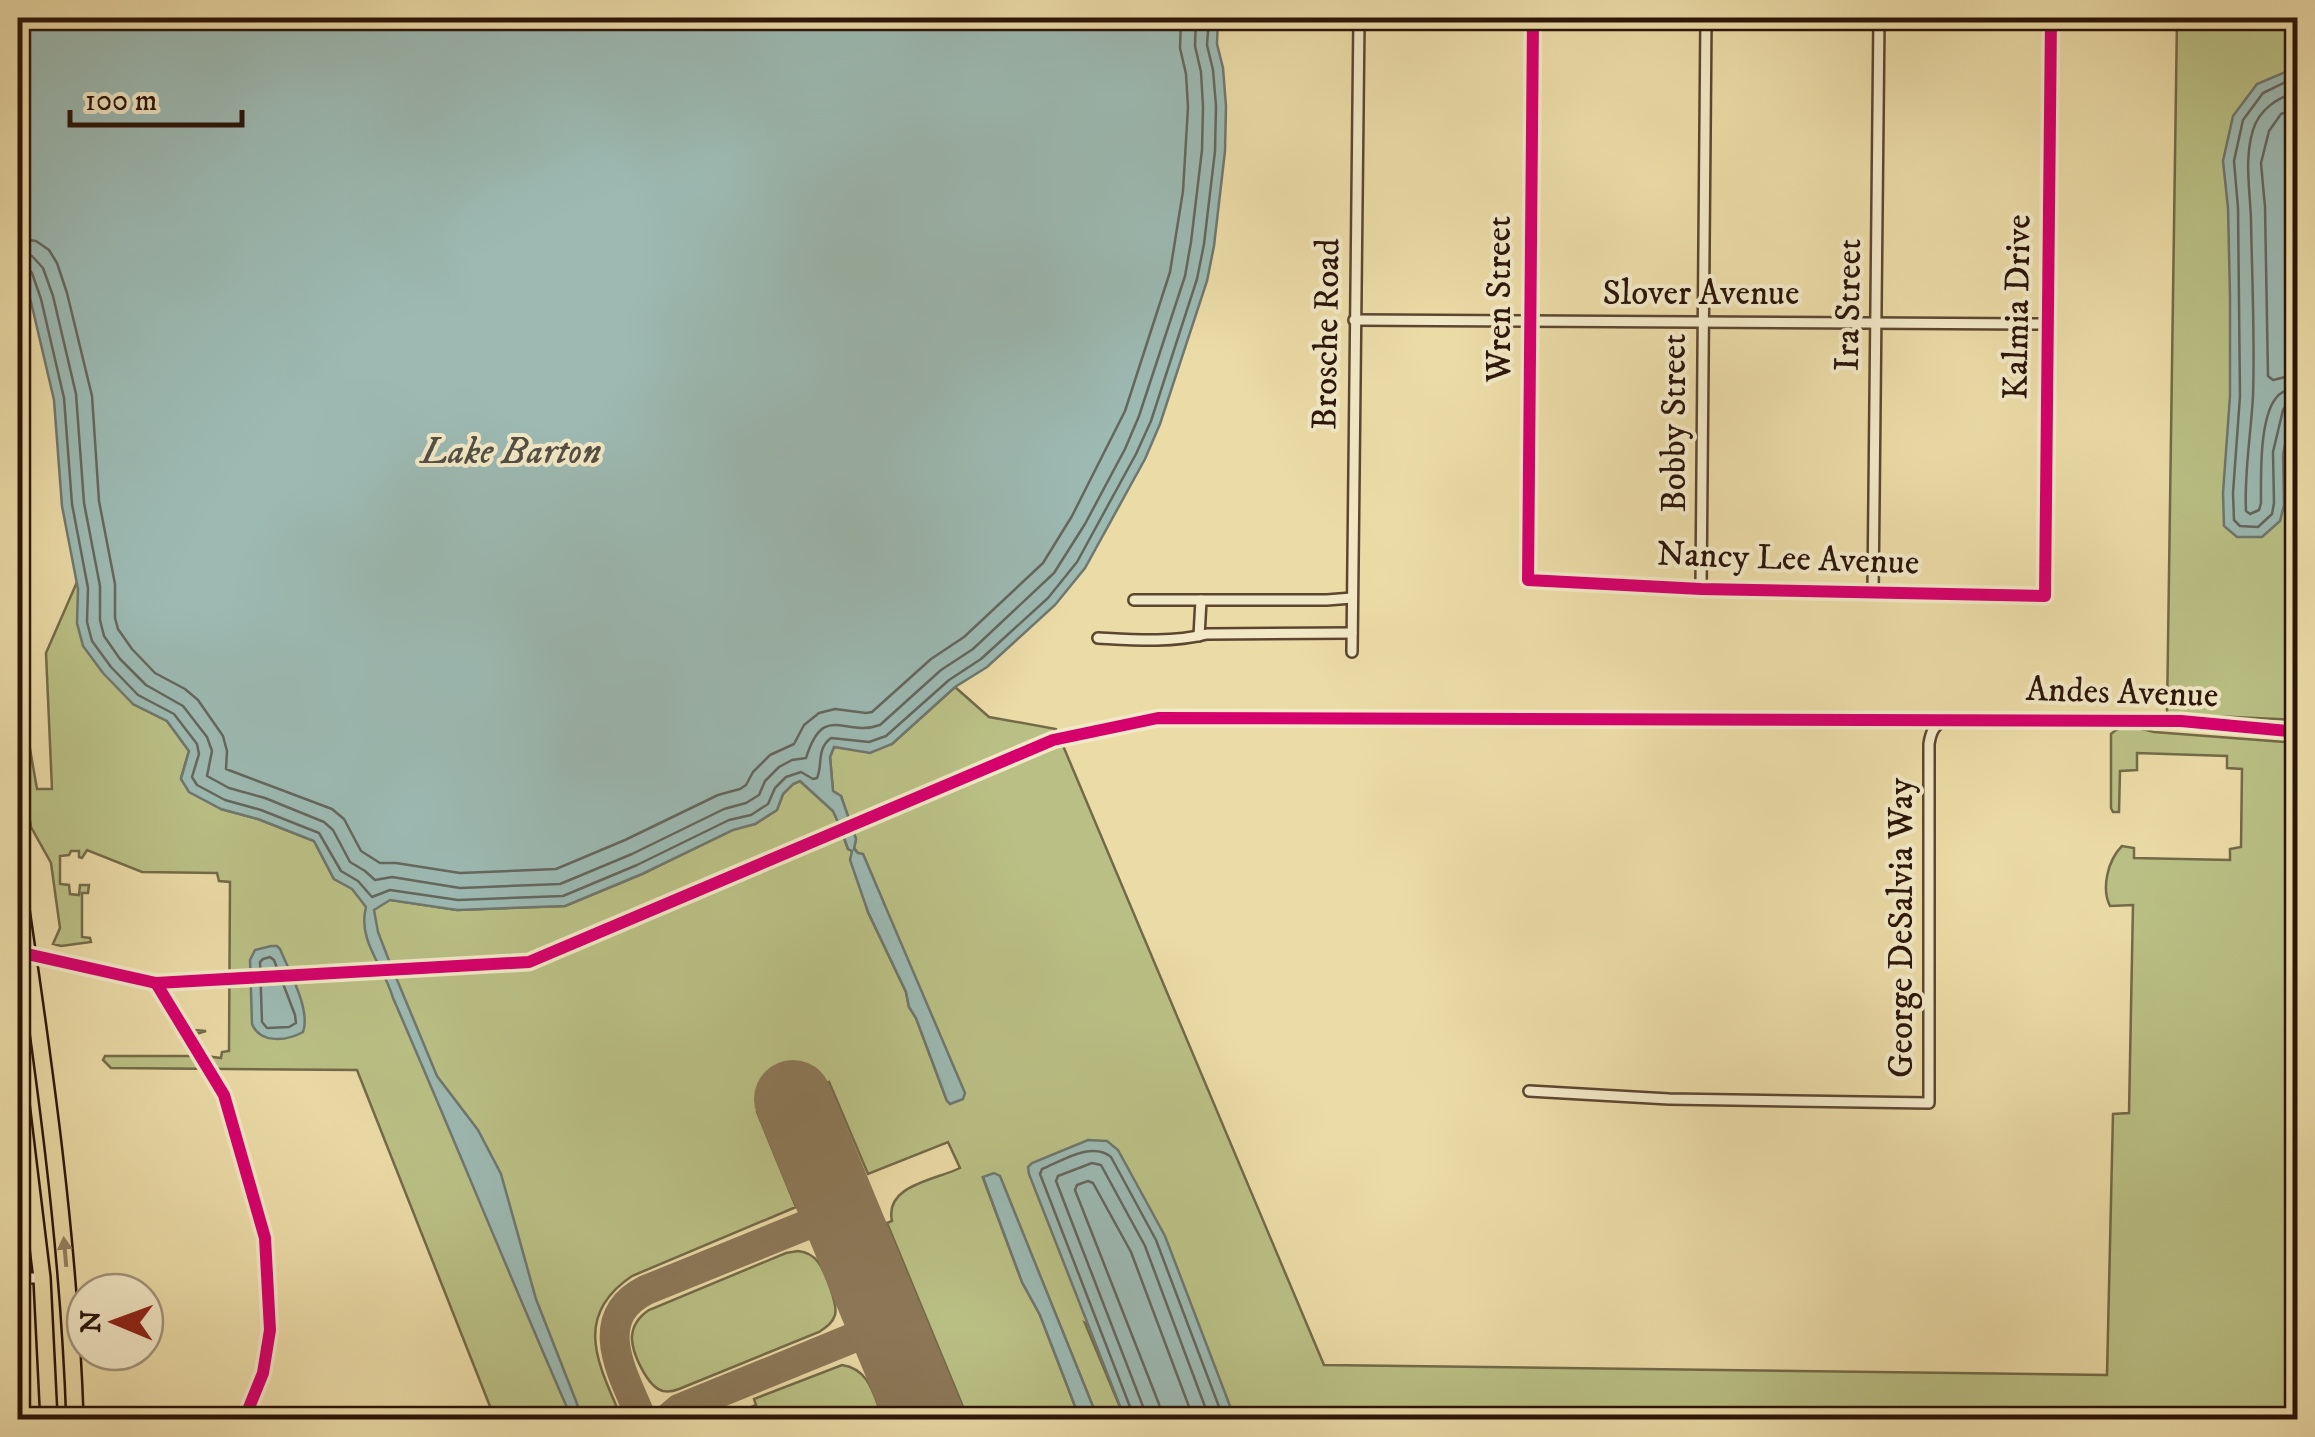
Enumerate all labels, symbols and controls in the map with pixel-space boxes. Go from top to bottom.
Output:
scale bar [70,65,242,127]
text: 100 m [85,83,157,120]
street label: Kalmia Drive [1994,214,2042,400]
street label: Wren Street [1478,216,1522,383]
street label: Brosche Road [1303,237,1351,430]
street label: Ira Street [1826,238,1872,372]
street label: Slover Avenue [1602,272,1800,316]
street label: Bobby Street [1653,334,1697,512]
water label: Lake Barton [419,428,601,476]
street label: Nancy Lee Avenue [1656,532,1920,586]
street label: Andes Avenue [2025,668,2219,718]
street label: George DeSalvia Way [1880,778,1924,1078]
one-way arrow [56,1236,72,1268]
north arrow [65,1272,165,1372]
text: N [74,1310,109,1333]

